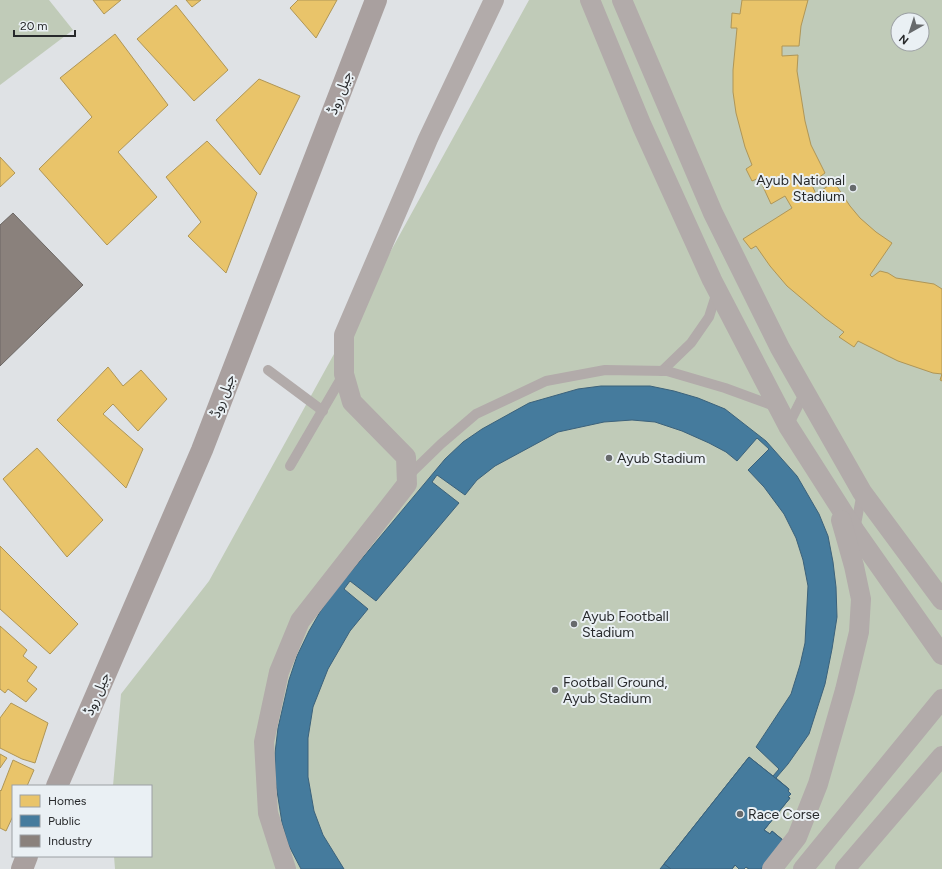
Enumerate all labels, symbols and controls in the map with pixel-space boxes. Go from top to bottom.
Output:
scale bar [14,12,75,38]
north arrow [890,12,930,52]
text: 20 m [20,19,48,33]
text: N [897,32,911,47]
street label: جیل روڈ [324,69,356,117]
place label: Ayub National Stadium [756,172,845,205]
marker: Ayub National Stadium [848,183,858,193]
street label: جیل روڈ [207,372,239,420]
place label: Ayub Stadium [617,450,705,467]
marker: Ayub Stadium [604,453,614,463]
place label: Ayub Football Stadium [582,608,669,641]
marker: Ayub Football Stadium [569,619,579,629]
street label: جیل روڈ [80,670,114,718]
place label: Football Ground, Ayub Stadium [563,674,668,707]
marker: Football Ground, Ayub Stadium [550,685,560,695]
legend [12,785,152,857]
text: Homes [48,794,87,808]
place label: Race Corse [748,806,820,823]
marker: Race Corse [735,809,745,819]
text: Public [48,814,81,828]
text: Industry [48,834,93,848]

